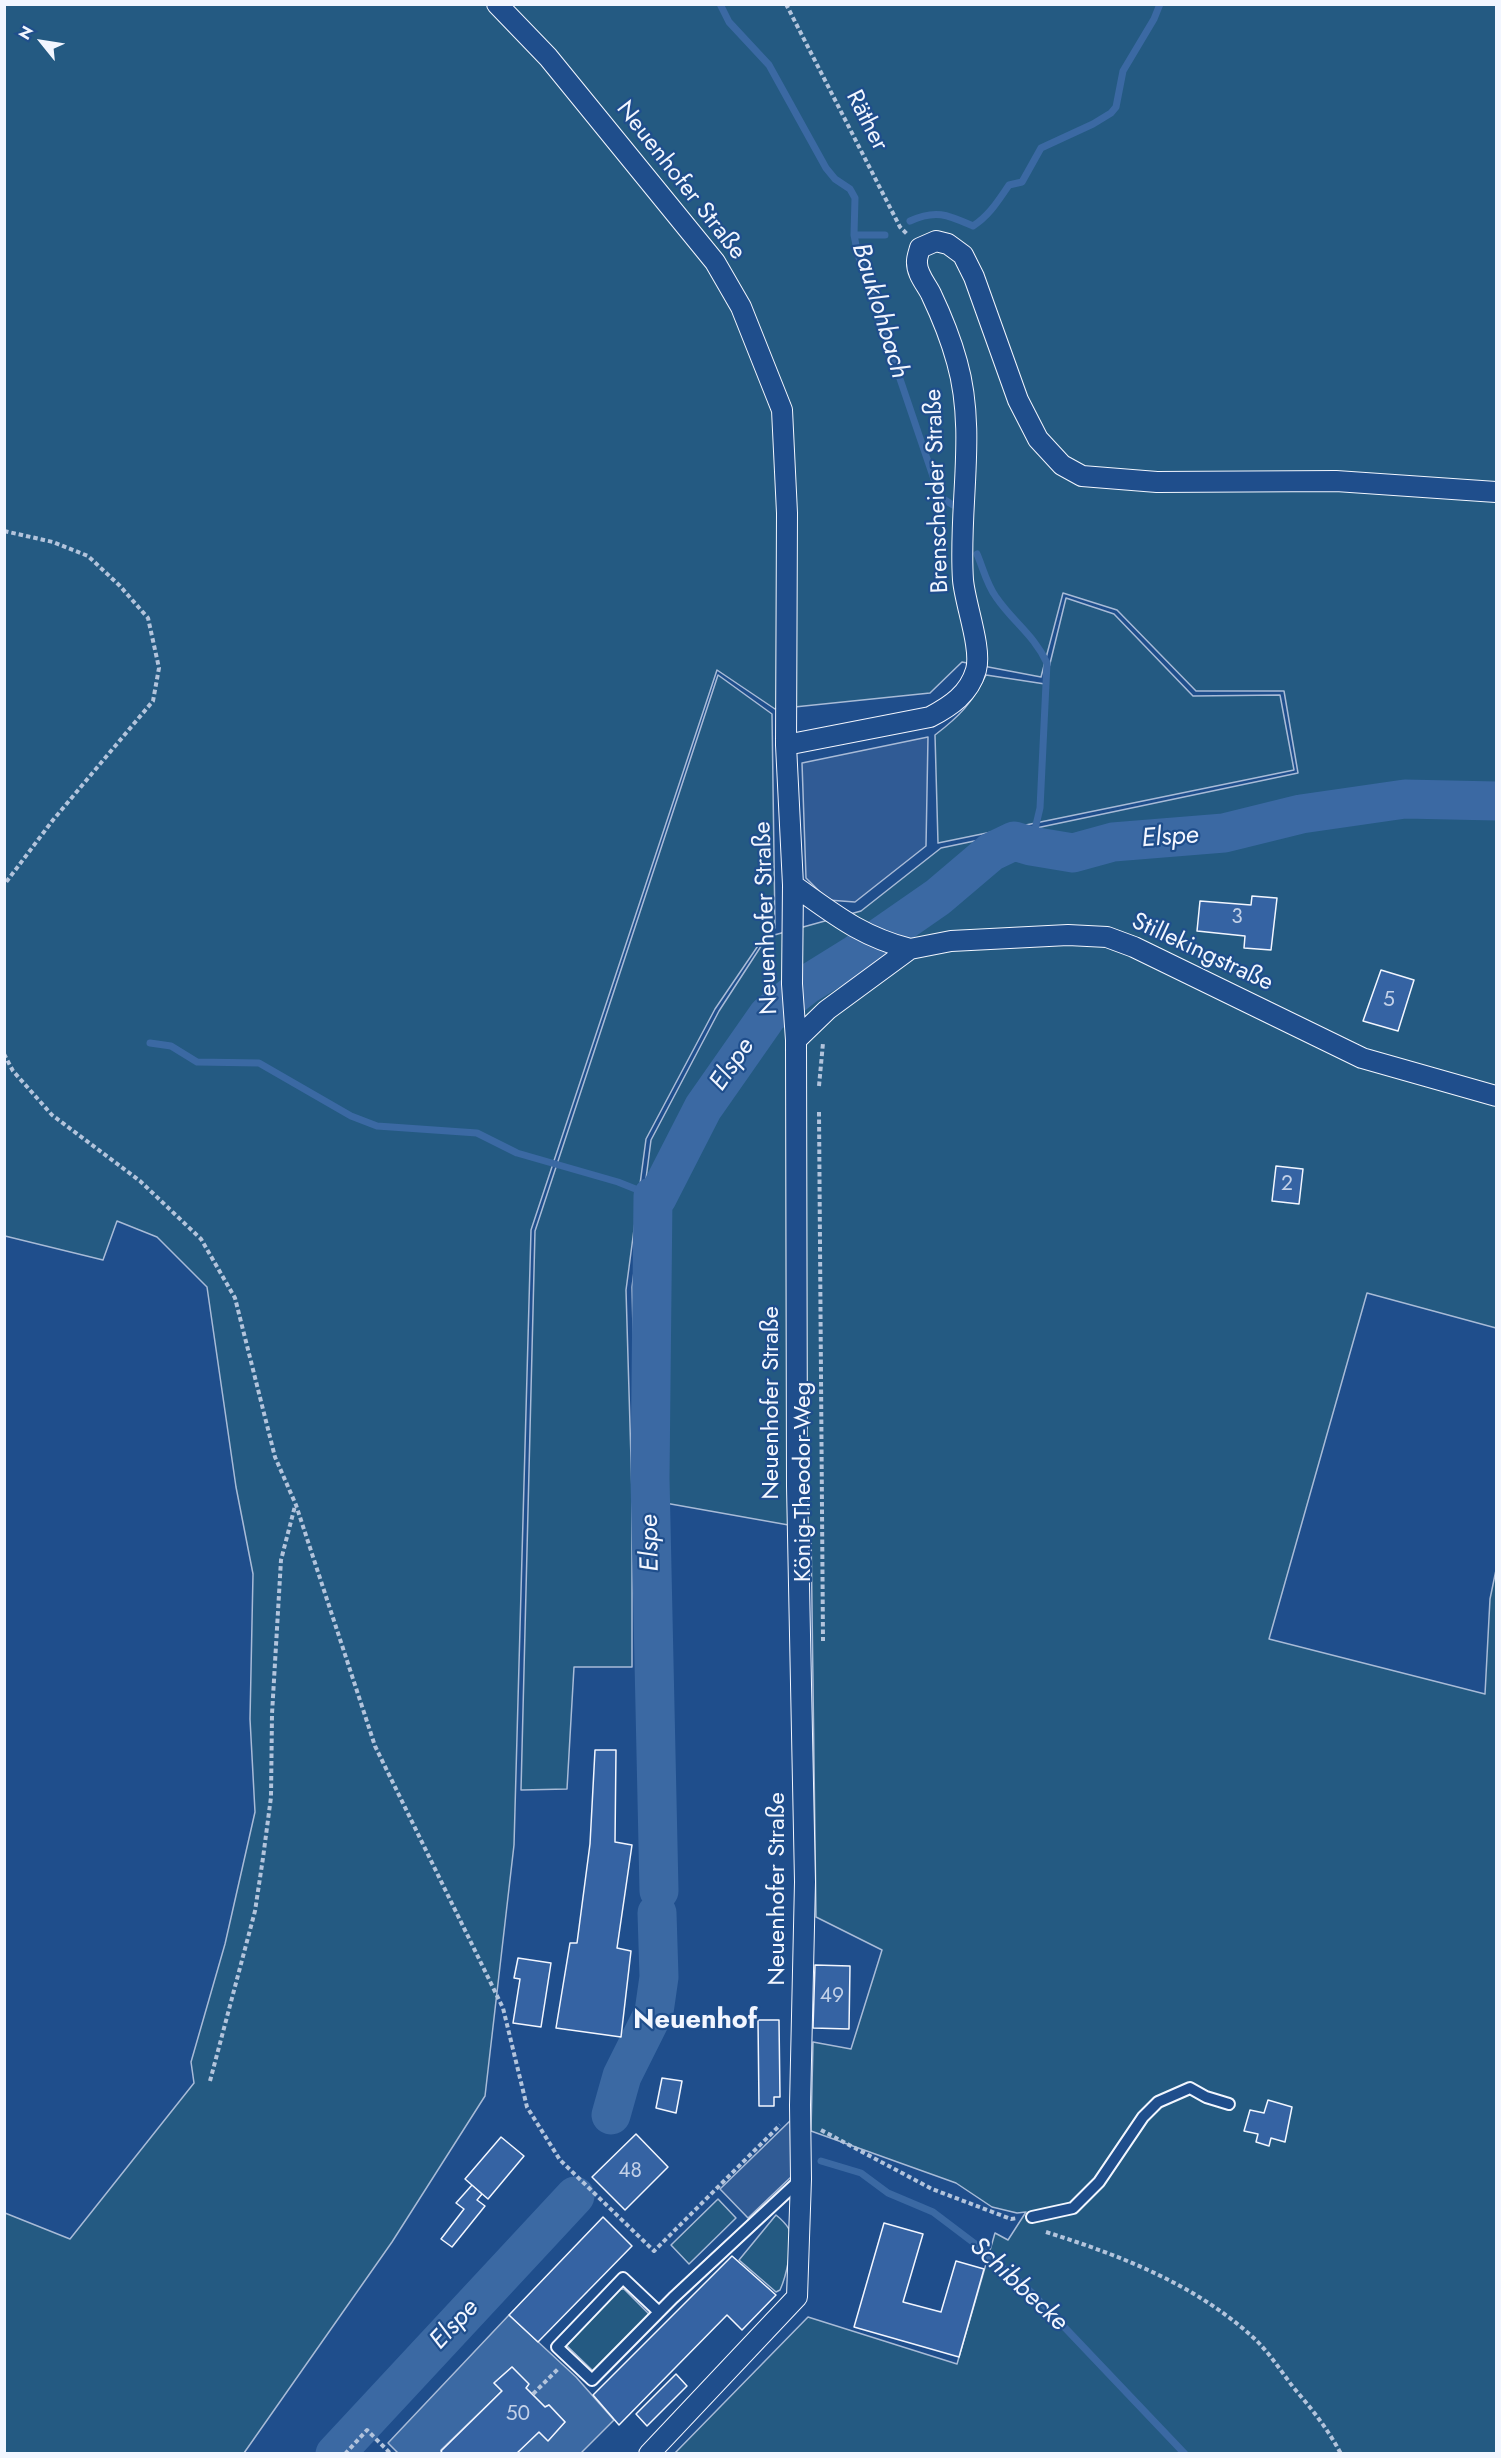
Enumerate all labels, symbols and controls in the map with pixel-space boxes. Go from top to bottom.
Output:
north arrow [12,12,72,72]
text: N [13,21,39,44]
street label: Räther [839,86,893,156]
street label: Neuenhofer Straße [609,96,751,266]
water label: Bauklohbach [844,240,914,382]
street label: Brenscheider Straße [920,388,956,594]
water label: Elspe [1140,820,1200,856]
street label: Neuenhofer Straße [749,821,785,1015]
house number: 3 [1231,905,1243,931]
street label: Stillekingstraße [1127,908,1277,998]
house number: 5 [1383,988,1395,1014]
water label: Elspe [704,1033,762,1097]
house number: 2 [1281,1172,1293,1198]
street label: Neuenhofer Straße [758,1306,786,1500]
street label: König-Theodor-Weg [790,1382,818,1582]
water label: Elspe [635,1514,667,1572]
street label: Neuenhofer Straße [764,1792,792,1986]
house number: 49 [820,1984,844,2010]
district label: Neuenhof [633,2005,757,2037]
house number: 48 [618,2159,642,2185]
water label: Schibbecke [962,2232,1074,2338]
water label: Elspe [424,2293,486,2357]
house number: 50 [506,2402,530,2428]

